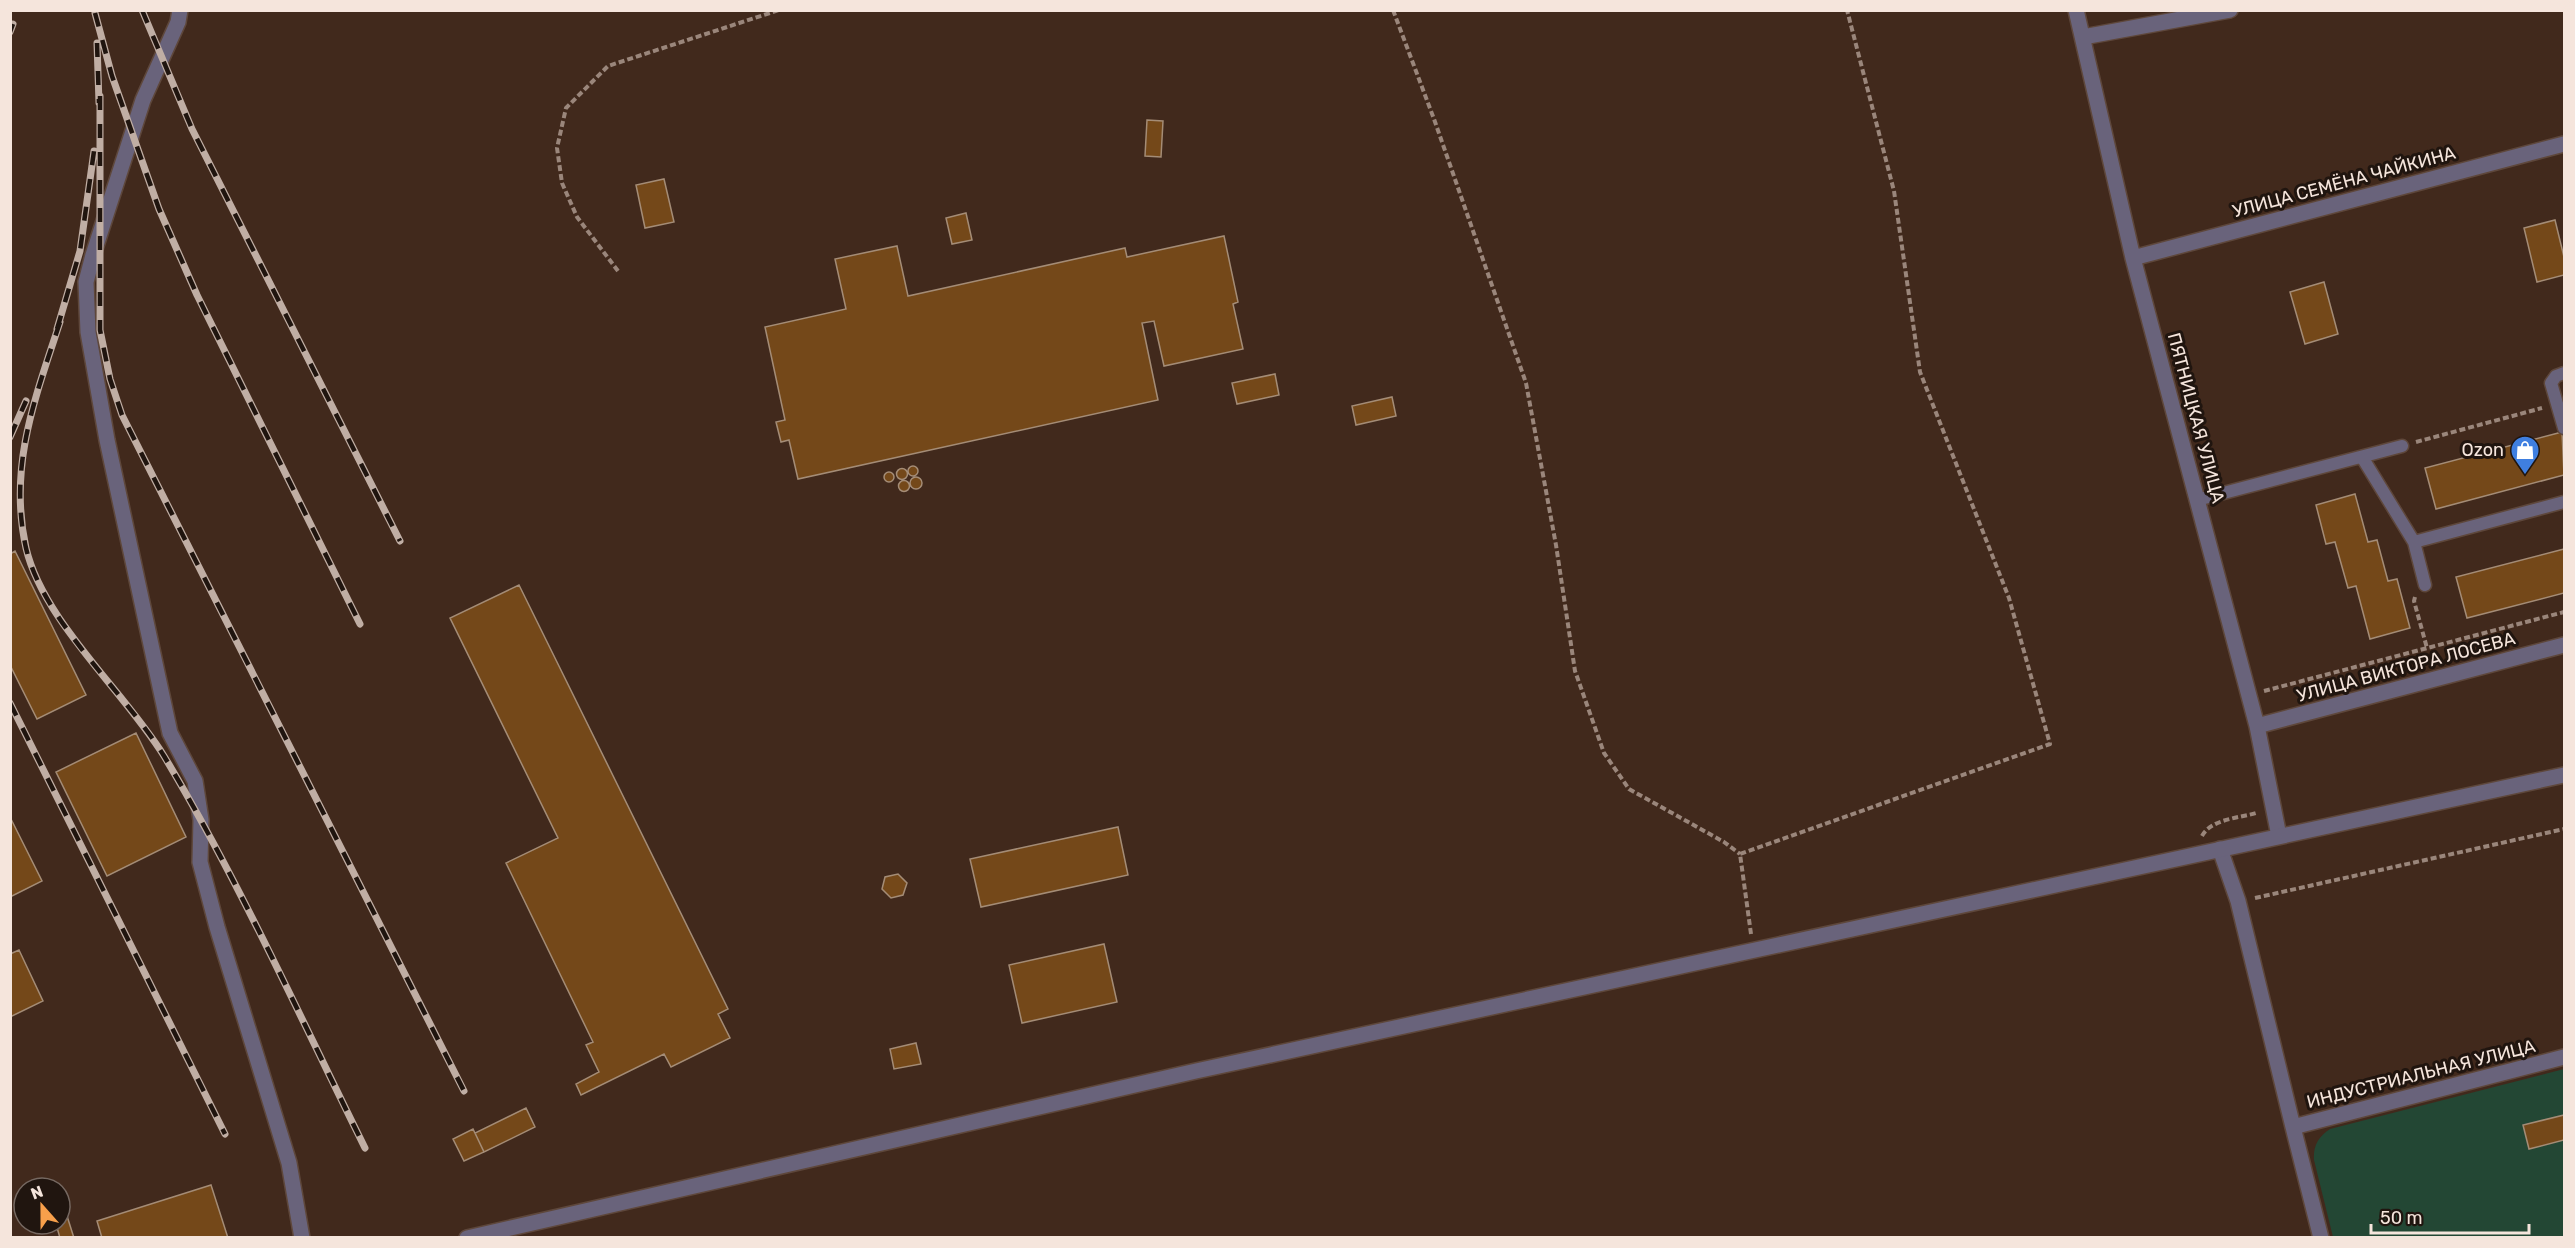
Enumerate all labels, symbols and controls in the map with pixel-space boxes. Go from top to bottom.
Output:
street label: УЛИЦА СЕМЁНА ЧАЙКИНА [2230,142,2458,222]
street label: ПЯТНИЦКАЯ УЛИЦА [2163,330,2229,506]
shop icon: Ozon [2509,434,2541,476]
place label: Ozon [2462,439,2504,461]
street label: УЛИЦА ВИКТОРА ЛОСЕВА [2294,627,2518,707]
street label: ИНДУСТРИАЛЬНАЯ УЛИЦА [2304,1035,2538,1113]
north arrow [12,1176,72,1236]
text: N [28,1182,46,1203]
scale bar [2371,1197,2528,1235]
text: 50 m [2380,1207,2423,1229]

